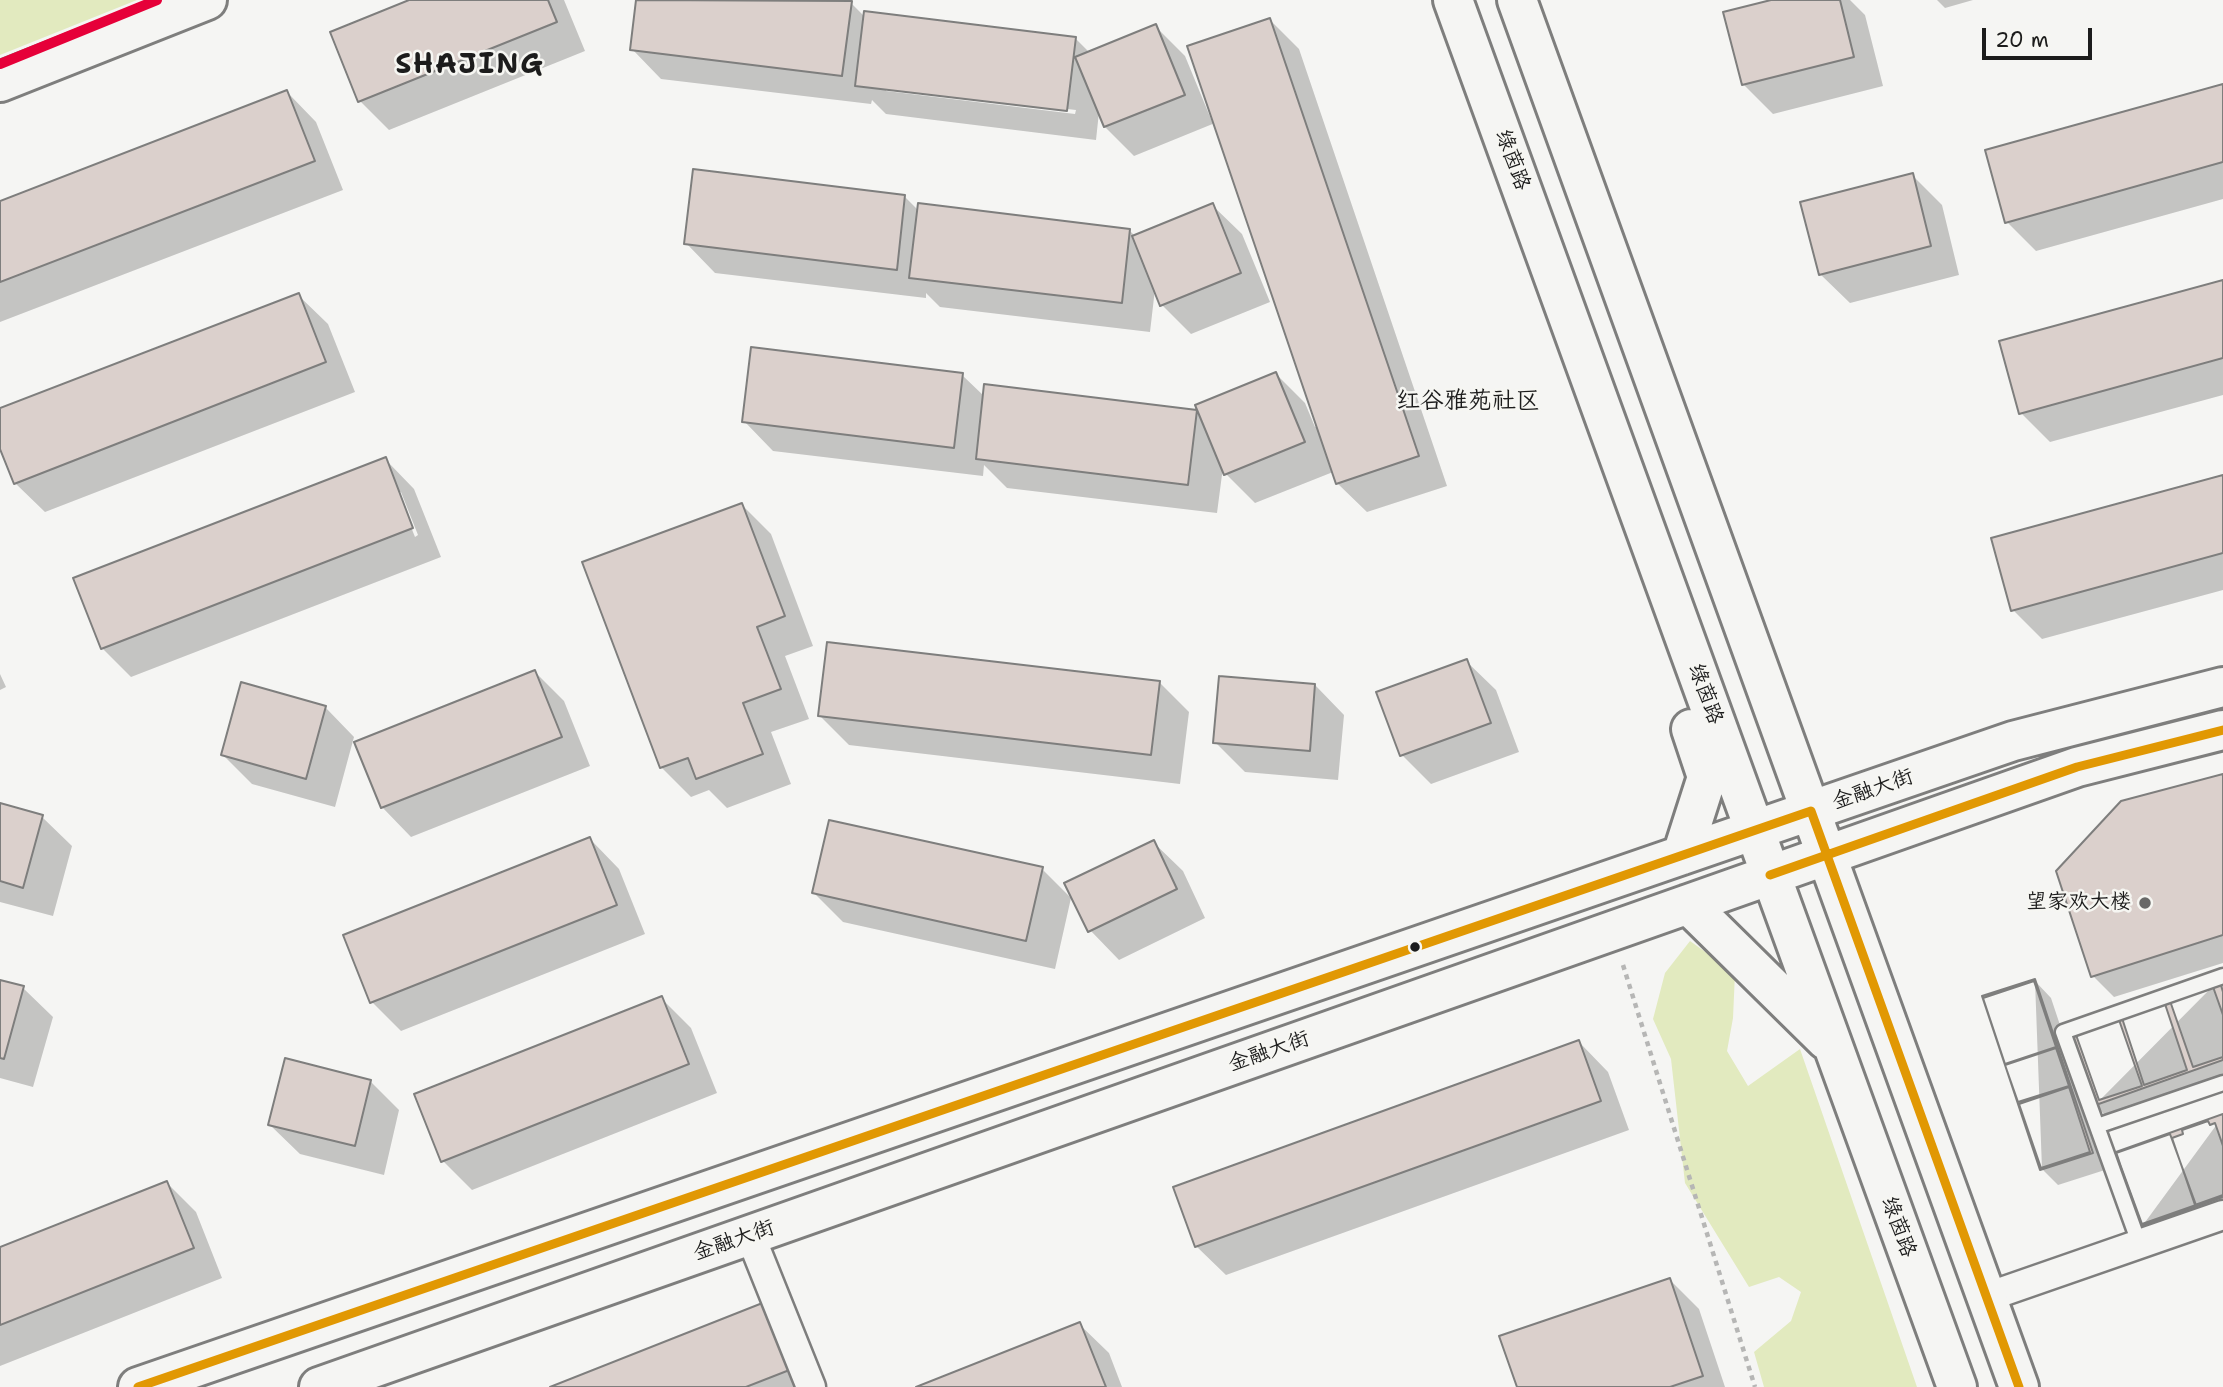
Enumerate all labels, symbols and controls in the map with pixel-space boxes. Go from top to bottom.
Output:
scale bar [1985,14,2095,58]
text: 20 m [1995,26,2049,54]
district label: SHAJING [396,49,544,83]
street label: 绿茵路 [1489,126,1535,194]
district label: 红谷雅苑社区 [1396,388,1540,416]
street label: 绿茵路 [1682,660,1728,728]
street label: 金融大街 [1829,764,1917,816]
place label: 望家欢大楼 [2026,890,2131,916]
marker: 望家欢大楼 [2137,895,2153,911]
unlabelled marker [1408,940,1422,954]
street label: 金融大街 [1225,1026,1313,1078]
street label: 绿茵路 [1875,1193,1921,1261]
street label: 金融大街 [690,1215,778,1267]

